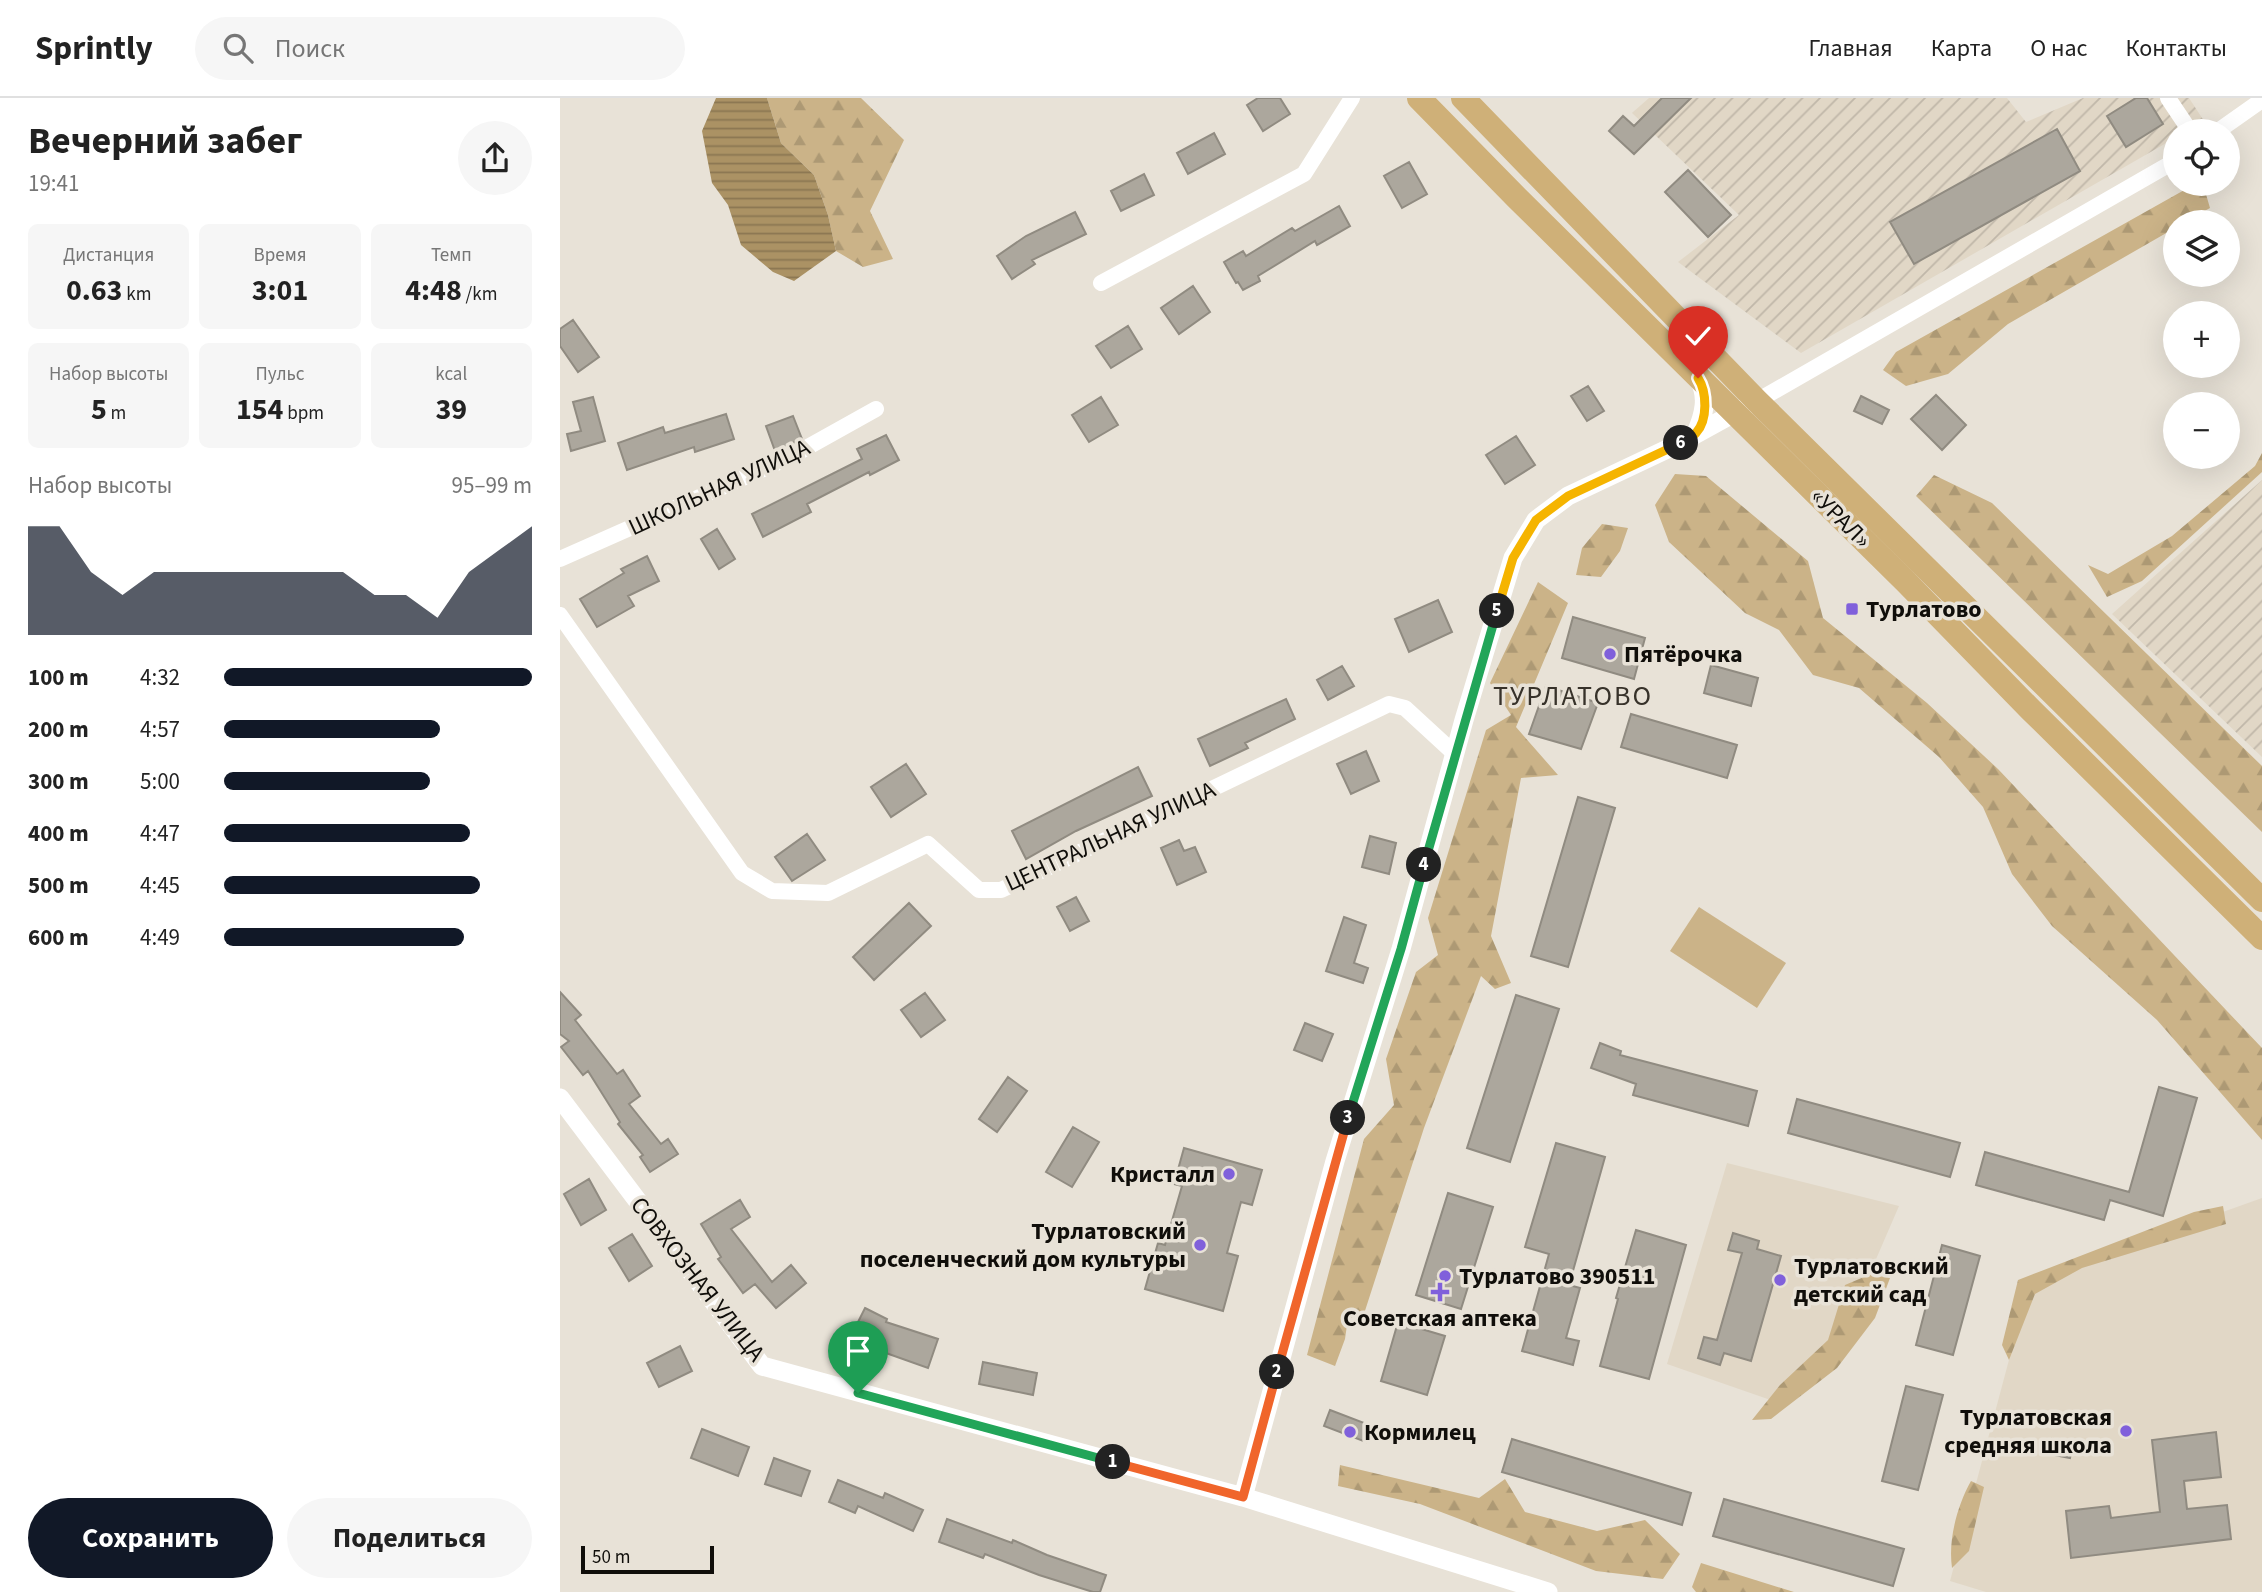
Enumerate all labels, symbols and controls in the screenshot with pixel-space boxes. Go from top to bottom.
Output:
search box [195,17,685,80]
text: Sprintly [35,25,153,72]
icon: search [219,29,257,67]
text: Поиск [275,30,345,67]
text: Главная [1808,31,1893,66]
text: Карта [1931,31,1992,66]
text: О нас [2030,31,2087,66]
text: Контакты [2125,31,2227,66]
text: Вечерний забег [28,114,303,168]
map controls [2163,119,2240,469]
button: locate [2163,119,2240,196]
button: share [458,121,532,195]
text: 19:41 [28,167,79,200]
button: layers [2163,210,2240,287]
text: Дистанция [63,242,154,269]
text: Время [254,242,306,269]
text: Темп [431,242,472,269]
text: 0.63 [66,269,122,312]
text: 3:01 [252,269,308,312]
text: 4:48 [405,269,462,312]
text: km [122,281,151,308]
text: /km [462,281,497,308]
button: + [2163,301,2240,378]
pin [1668,306,1728,378]
icon: check [1679,317,1717,355]
text: Набор высоты [49,361,168,388]
text: Пульс [255,361,305,388]
text: kcal [435,361,467,388]
text: 5 [91,388,107,431]
text: 154 [236,388,283,431]
text: 39 [435,388,467,431]
button: − [2163,392,2240,469]
text: m [107,400,126,427]
text: bpm [283,400,324,427]
pin: 6 [1664,426,1698,460]
text: 6 [1675,429,1686,456]
street label: ШКОЛЬНАЯ УЛИЦА [623,430,816,545]
text: Набор высоты [28,469,172,502]
text: 95–99 m [452,469,532,502]
street label: «УРАЛ» [1802,480,1879,557]
place label: Турлатово [1866,592,1982,627]
pin: 5 [1480,594,1514,628]
text: 5 [1491,597,1502,624]
marker: Турлатово [1844,601,1860,617]
place label: Пятёрочка [1624,637,1743,672]
marker: Пятёрочка [1602,646,1618,662]
text: 100 m [28,661,89,694]
text: 4:32 [140,661,180,694]
district label: ТУРЛАТОВО [1493,676,1653,716]
text: 200 m [28,713,89,746]
text: 4:57 [140,713,180,746]
text: 300 m [28,765,89,798]
text: 5:00 [140,765,180,798]
street label: ЦЕНТРАЛЬНАЯ УЛИЦА [999,772,1221,901]
text: 400 m [28,817,89,850]
text: 4:47 [140,817,180,850]
pin: 4 [1406,848,1442,882]
text: 4 [1418,851,1429,878]
text: 500 m [28,869,89,902]
text: 4:45 [140,869,180,902]
text: 600 m [28,921,89,954]
text: 4:49 [140,921,180,954]
pin: 3 [1330,1100,1366,1136]
text: 3 [1342,1104,1353,1131]
place label: Кристалл [1110,1157,1215,1192]
marker: Кристалл [1221,1166,1237,1182]
street label: СОВХОЗНАЯ УЛИЦА [622,1189,773,1369]
place label: Турлатовский поселенческий дом культуры [860,1214,1186,1277]
marker: Турлатовский поселенческий дом культуры [1192,1237,1208,1253]
place label: Турлатовский детский сад [1794,1249,1949,1312]
place label: Турлатово 390511 [1459,1259,1656,1294]
marker: Турлатово 390511 [1437,1268,1453,1284]
marker: Турлатовский детский сад [1772,1272,1788,1288]
marker: Советская аптека [1432,1284,1448,1300]
place label: Советская аптека [1343,1301,1537,1336]
pin [828,1321,888,1393]
icon: arrive [839,1332,877,1370]
pin: 2 [1260,1354,1294,1390]
text: 2 [1271,1358,1282,1385]
place label: Турлатовская средняя школа [1944,1400,2112,1463]
place label: Кормилец [1364,1415,1476,1450]
marker: Турлатовская средняя школа [2118,1423,2134,1439]
marker: Кормилец [1342,1424,1358,1440]
pin: 1 [1096,1444,1130,1480]
text: 1 [1107,1448,1118,1475]
button: Сохранить [28,1498,273,1578]
button: Поделиться [287,1498,532,1578]
scale bar [581,1543,714,1575]
text: 50 m [592,1544,630,1571]

